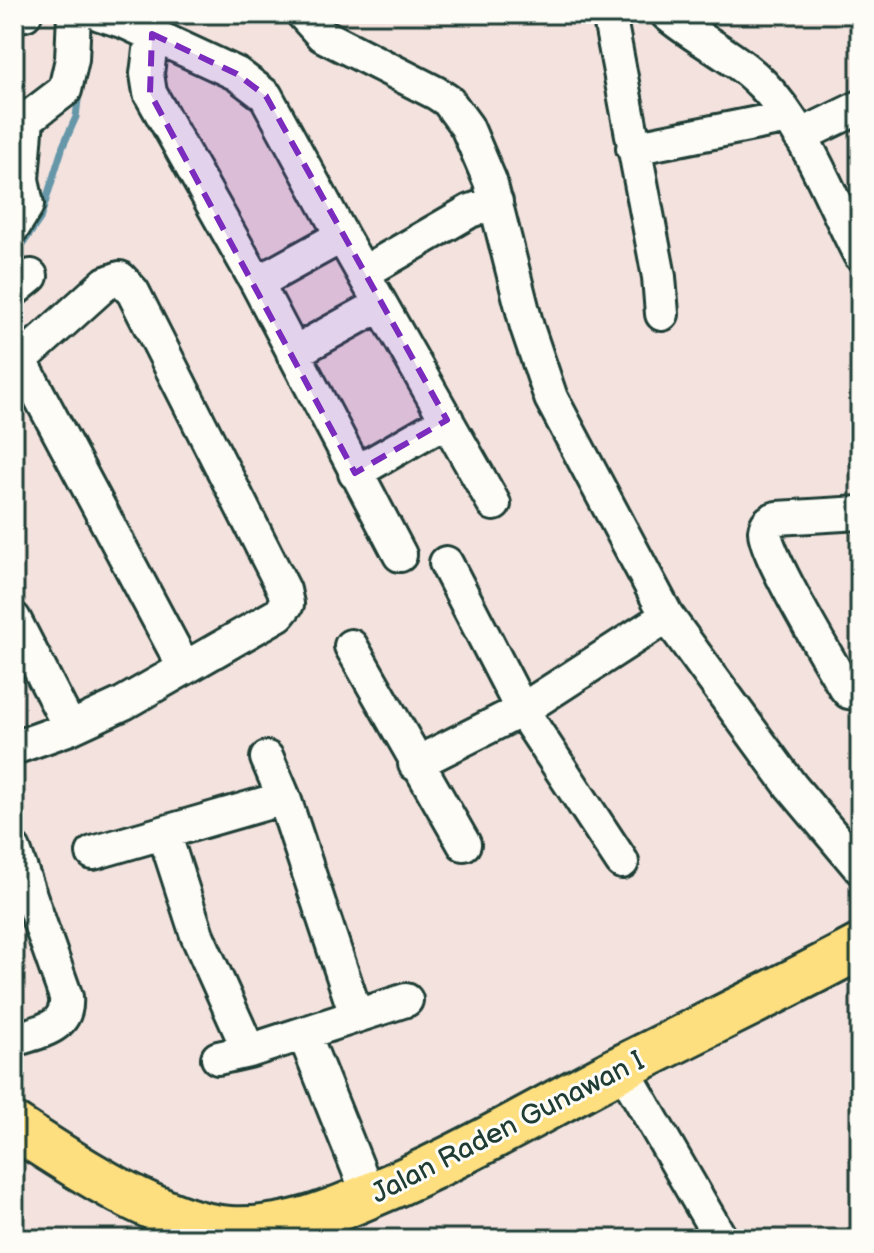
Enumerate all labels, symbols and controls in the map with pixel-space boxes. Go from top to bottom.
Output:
street label: Jalan Raden Gunawan I [366,1044,650,1211]

